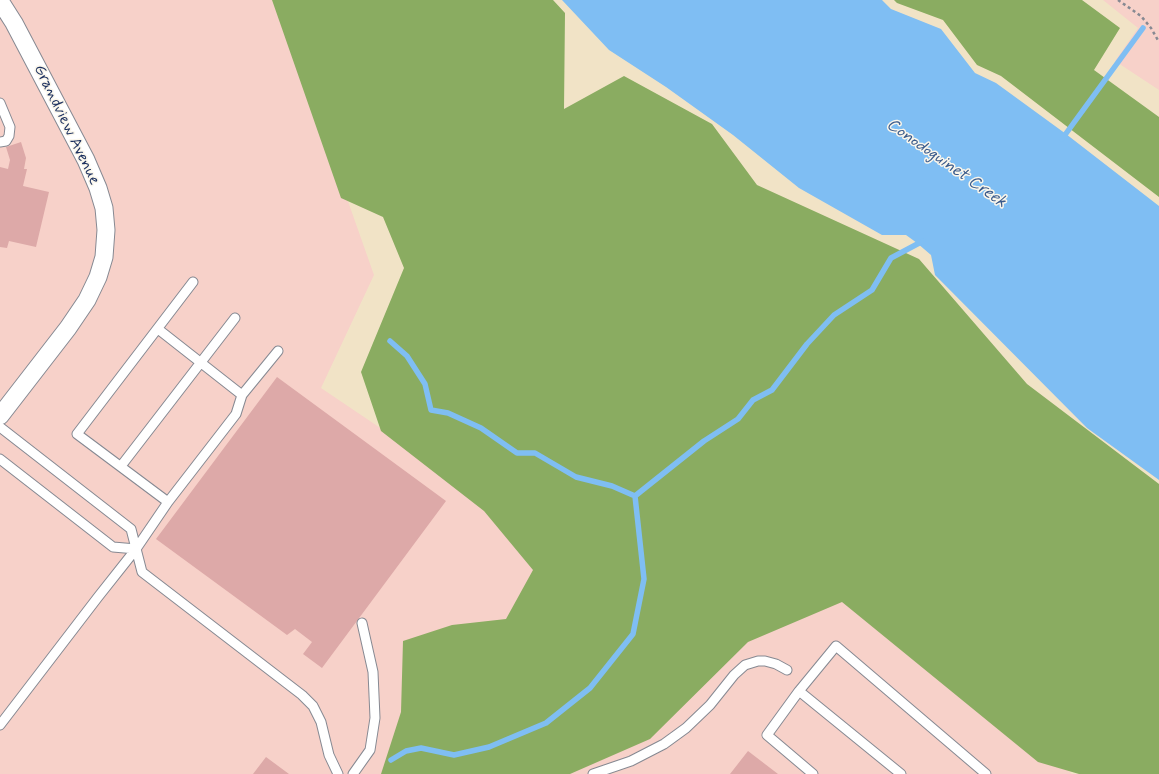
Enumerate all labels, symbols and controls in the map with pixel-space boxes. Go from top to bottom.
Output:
street label: Grandview Avenue [29,62,103,188]
water label: Conodoguinet Creek [882,115,1010,213]

